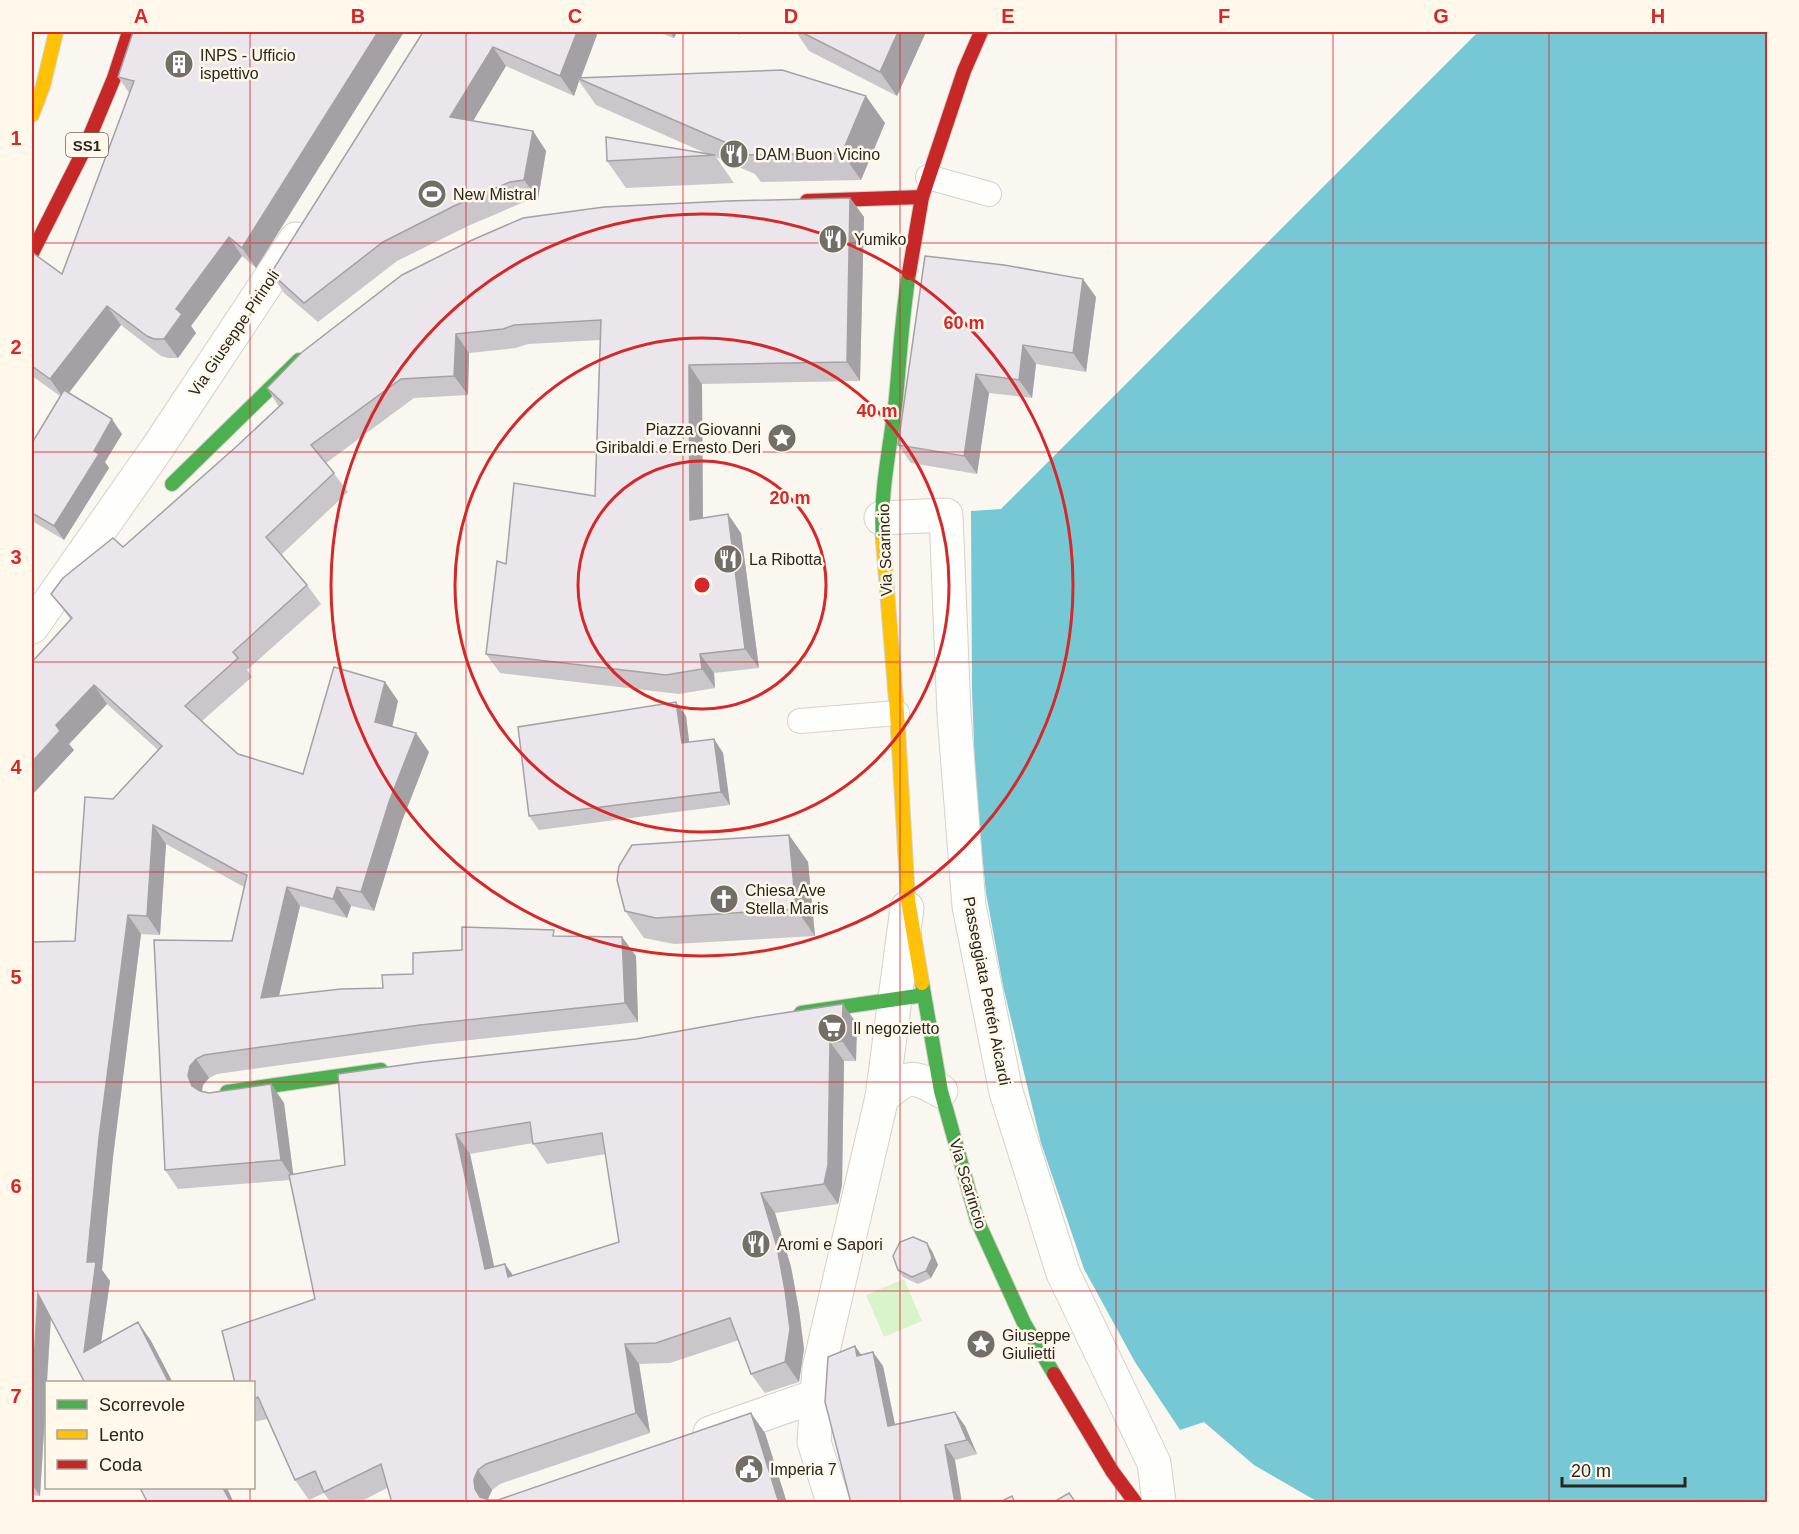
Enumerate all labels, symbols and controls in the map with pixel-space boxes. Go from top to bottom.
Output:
text: A [134,5,148,27]
text: B [351,5,365,27]
text: C [568,5,582,27]
text: D [784,5,798,27]
text: E [1001,5,1015,27]
text: F [1218,5,1230,27]
text: G [1433,5,1449,27]
text: H [1651,5,1665,27]
place label: INPS - Ufficio ispettivo [200,47,296,82]
building icon: INPS - Ufficio ispettivo [163,48,195,80]
text: 1 [10,127,22,149]
road number: SS1 [66,133,108,157]
restaurant icon: DAM Buon Vicino [718,138,750,170]
place label: DAM Buon Vicino [755,146,880,163]
sports icon: New Mistral [416,178,448,210]
place label: New Mistral [453,186,537,203]
restaurant icon: Yumiko [817,223,849,255]
place label: Yumiko [854,231,907,248]
street label: Via Giuseppe Pirinoli [186,267,282,399]
text: 60 m [943,313,985,333]
text: 2 [10,336,22,358]
text: 40 m [856,401,898,421]
place label: Piazza Giovanni Giribaldi e Ernesto Deri [596,421,761,456]
place icon: Piazza Giovanni Giribaldi e Ernesto Deri [766,422,798,454]
text: 20 m [769,488,811,508]
street label: Via Scarincio [875,503,895,597]
restaurant icon: La Ribotta [712,543,744,575]
text: 3 [10,546,22,568]
place label: La Ribotta [749,551,822,568]
centre of rings [692,575,712,595]
text: 4 [10,756,22,778]
place label: Chiesa Ave Stella Maris [745,882,829,917]
church icon: Chiesa Ave Stella Maris [708,883,740,915]
street label: Passeggiata Petrén Aicardi [960,895,1014,1087]
text: 5 [10,966,22,988]
supermarket icon: Il negozietto [816,1012,848,1044]
place label: Il negozietto [853,1020,939,1037]
street label: Via Scarincio [946,1137,990,1231]
text: 6 [10,1175,22,1197]
restaurant icon: Aromi e Sapori [740,1228,772,1260]
place label: Aromi e Sapori [777,1236,883,1253]
place label: Giuseppe Giulietti [1002,1327,1071,1362]
place icon: Giuseppe Giulietti [965,1328,997,1360]
legend [45,1381,255,1489]
text: 7 [10,1385,22,1407]
text: Scorrevole [99,1395,185,1415]
text: Lento [99,1425,144,1445]
scale bar [1562,1450,1685,1488]
public building icon: Imperia 7 [733,1453,765,1485]
text: Coda [99,1455,143,1475]
place label: Imperia 7 [770,1461,837,1478]
text: 20 m [1571,1461,1611,1481]

